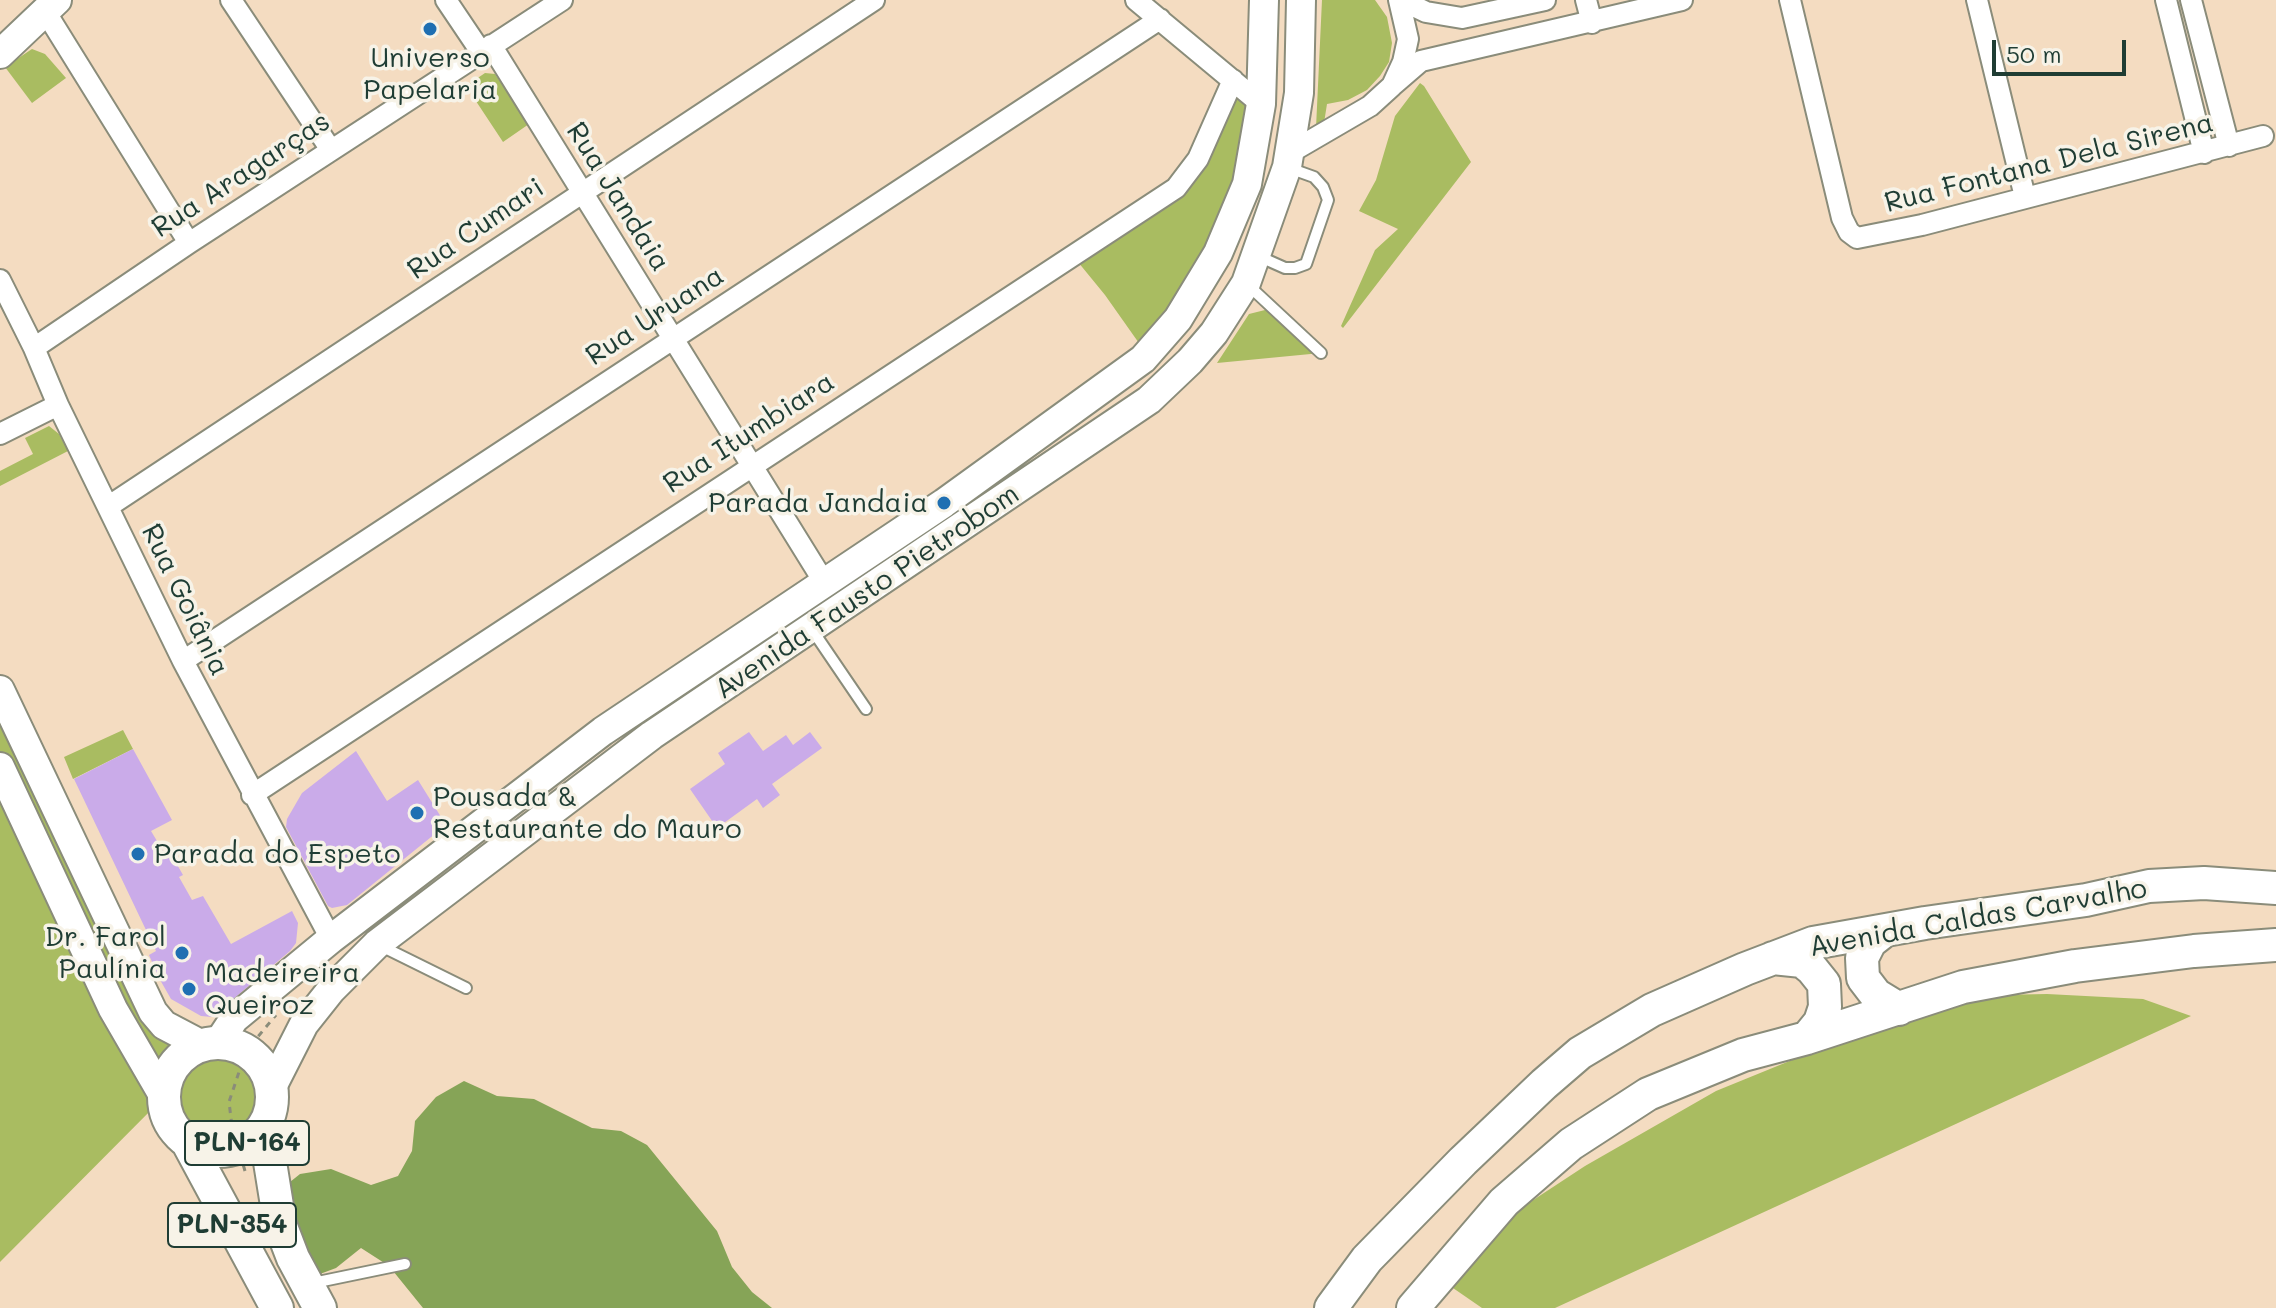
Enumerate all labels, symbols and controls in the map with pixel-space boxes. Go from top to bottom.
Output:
marker: Universo Papelaria [421,20,439,38]
scale bar [1996,24,2130,74]
text: 50 m [2006,38,2062,69]
place label: Universo Papelaria [363,41,497,107]
street label: Rua Aragarças [146,105,336,245]
street label: Rua Fontana Dela Sirena [1881,106,2217,220]
street label: Rua Jandaia [559,116,677,278]
street label: Rua Cumari [401,171,551,287]
street label: Rua Uruana [580,259,730,373]
street label: Rua Itumbiara [657,365,841,501]
street label: Avenida Fausto Pietrobom [709,478,1025,706]
place label: Parada Jandaia [708,486,928,520]
marker: Parada Jandaia [935,494,953,512]
street label: Rua Goiânia [134,519,236,681]
place label: Pousada & Restaurante do Mauro [433,780,742,846]
marker: Pousada & Restaurante do Mauro [408,804,426,822]
place label: Parada do Espeto [154,837,401,871]
marker: Parada do Espeto [129,845,147,863]
street label: Avenida Caldas Carvalho [1807,872,2149,964]
place label: Dr. Farol Paulínia [45,920,166,986]
marker: Dr. Farol Paulínia [173,944,191,962]
place label: Madeireira Queiroz [205,956,360,1022]
marker: Madeireira Queiroz [180,980,198,998]
road number: PLN-164 [185,1121,309,1165]
road number: PLN-354 [168,1203,296,1247]

